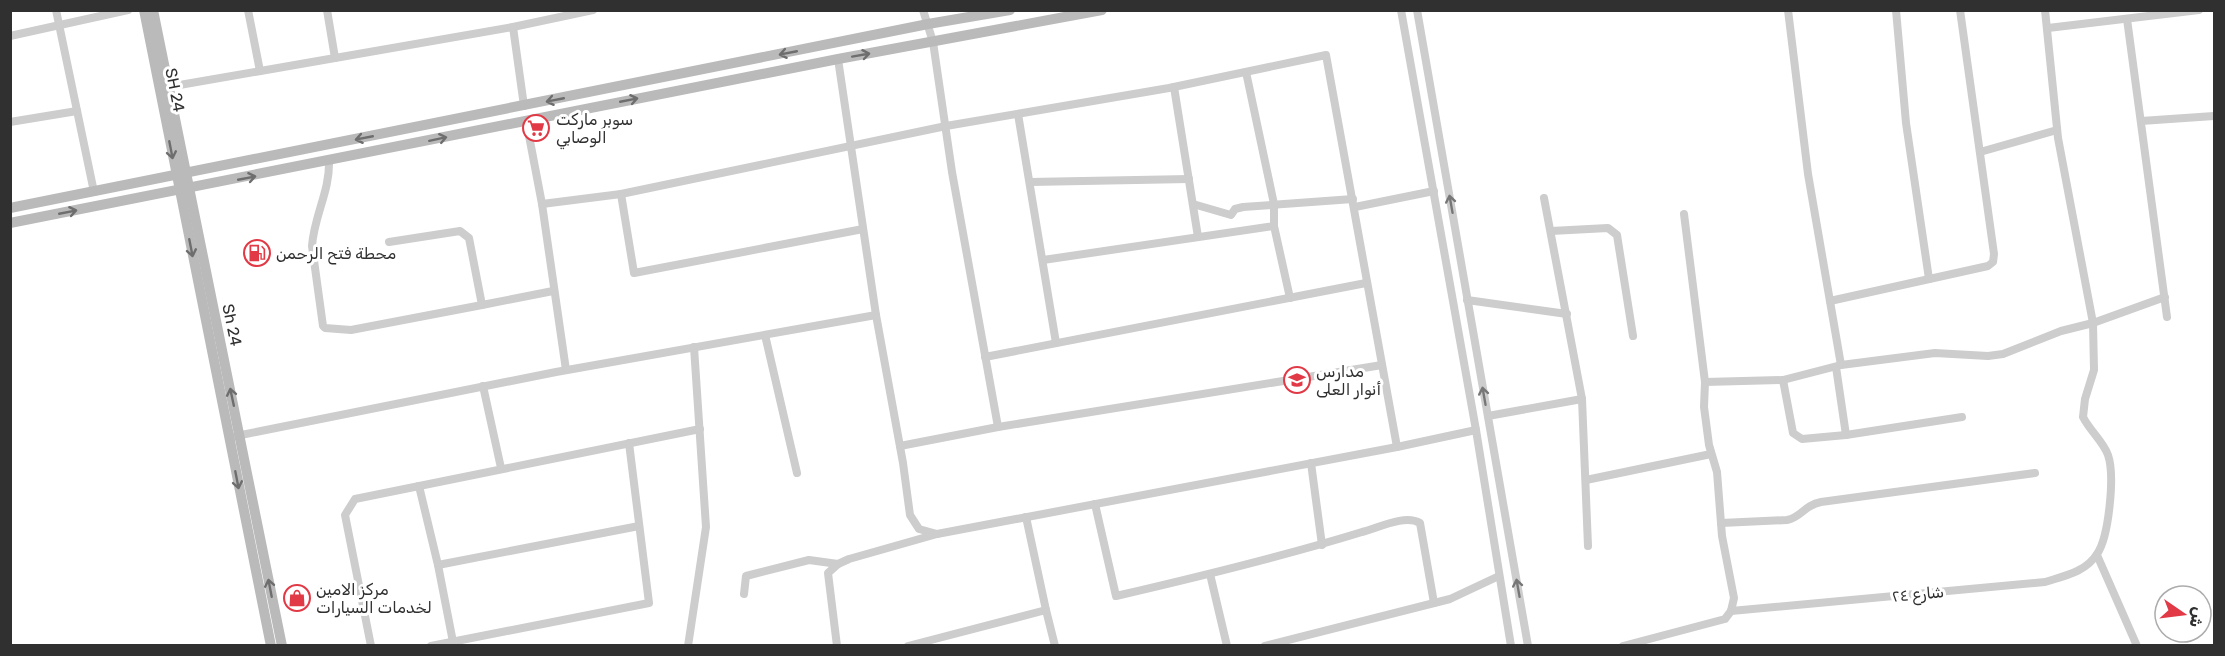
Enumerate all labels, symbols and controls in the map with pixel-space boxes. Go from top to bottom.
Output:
one-way arrow [778,47,797,59]
one-way arrow [851,49,871,60]
street label: SH 24 [161,66,189,114]
one-way arrow [619,94,638,105]
one-way arrow [546,95,566,106]
place label: سوبر ماركت الوصابي [556,110,633,150]
supermarket icon: سوبر ماركت الوصابي [521,113,551,143]
one-way arrow [355,133,374,144]
one-way arrow [427,133,447,144]
one-way arrow [166,140,177,160]
one-way arrow [236,172,256,183]
one-way arrow [1445,194,1456,214]
one-way arrow [58,206,77,217]
one-way arrow [186,237,197,257]
fuel station icon: محطة فتح الرحمن [242,238,272,268]
place label: محطة فتح الرحمن [276,244,396,265]
street label: Sh 24 [218,302,246,348]
place label: مدارس أنوار العلى [1316,362,1381,400]
school or university icon: مدارس أنوار العلى [1282,365,1312,395]
one-way arrow [1479,386,1490,406]
one-way arrow [226,388,237,407]
one-way arrow [232,470,244,489]
one-way arrow [264,579,275,598]
one-way arrow [1512,579,1523,598]
place label: مركز الامين لخدمات السيارات [316,580,432,618]
street label: شارع ٢٤ [1891,582,1945,608]
shop icon: مركز الامين لخدمات السيارات [282,583,312,613]
north arrow [2153,584,2213,644]
text: ش [2185,605,2209,630]

